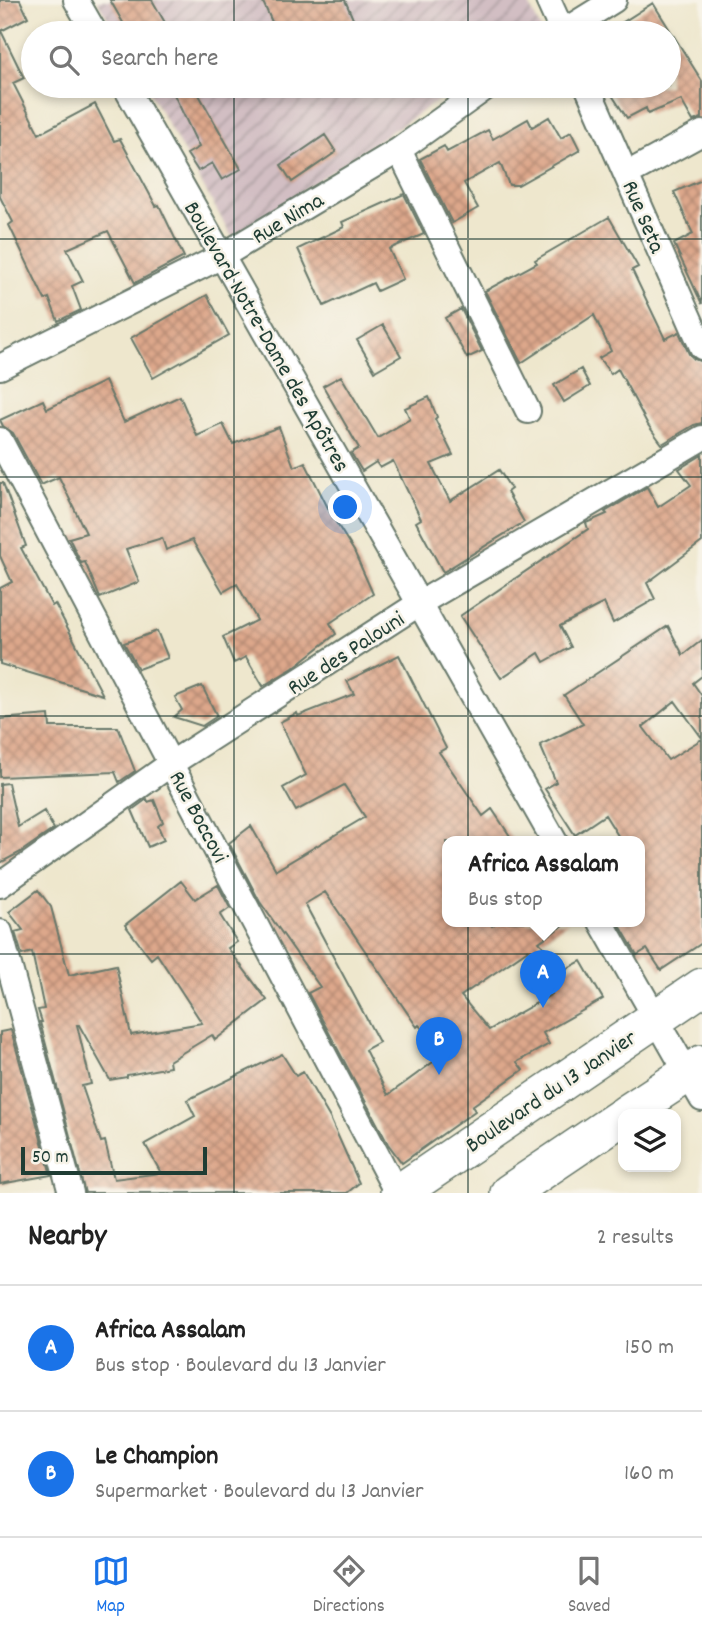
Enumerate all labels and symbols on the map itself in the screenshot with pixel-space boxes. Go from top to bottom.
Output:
street label: Rue Seta [612,176,672,260]
street label: Rue Nima [247,185,332,254]
street label: Boulevard Notre-Dame des Apôtres [174,196,356,479]
your location [328,490,362,524]
street label: Rue des Palouni [282,605,412,705]
street label: Rue Boccovi [159,766,235,870]
pin: A [520,950,566,1008]
pin: B [416,1017,462,1075]
street label: Boulevard du 13 Janvier [460,1023,645,1163]
scale bar [21,1144,206,1176]

